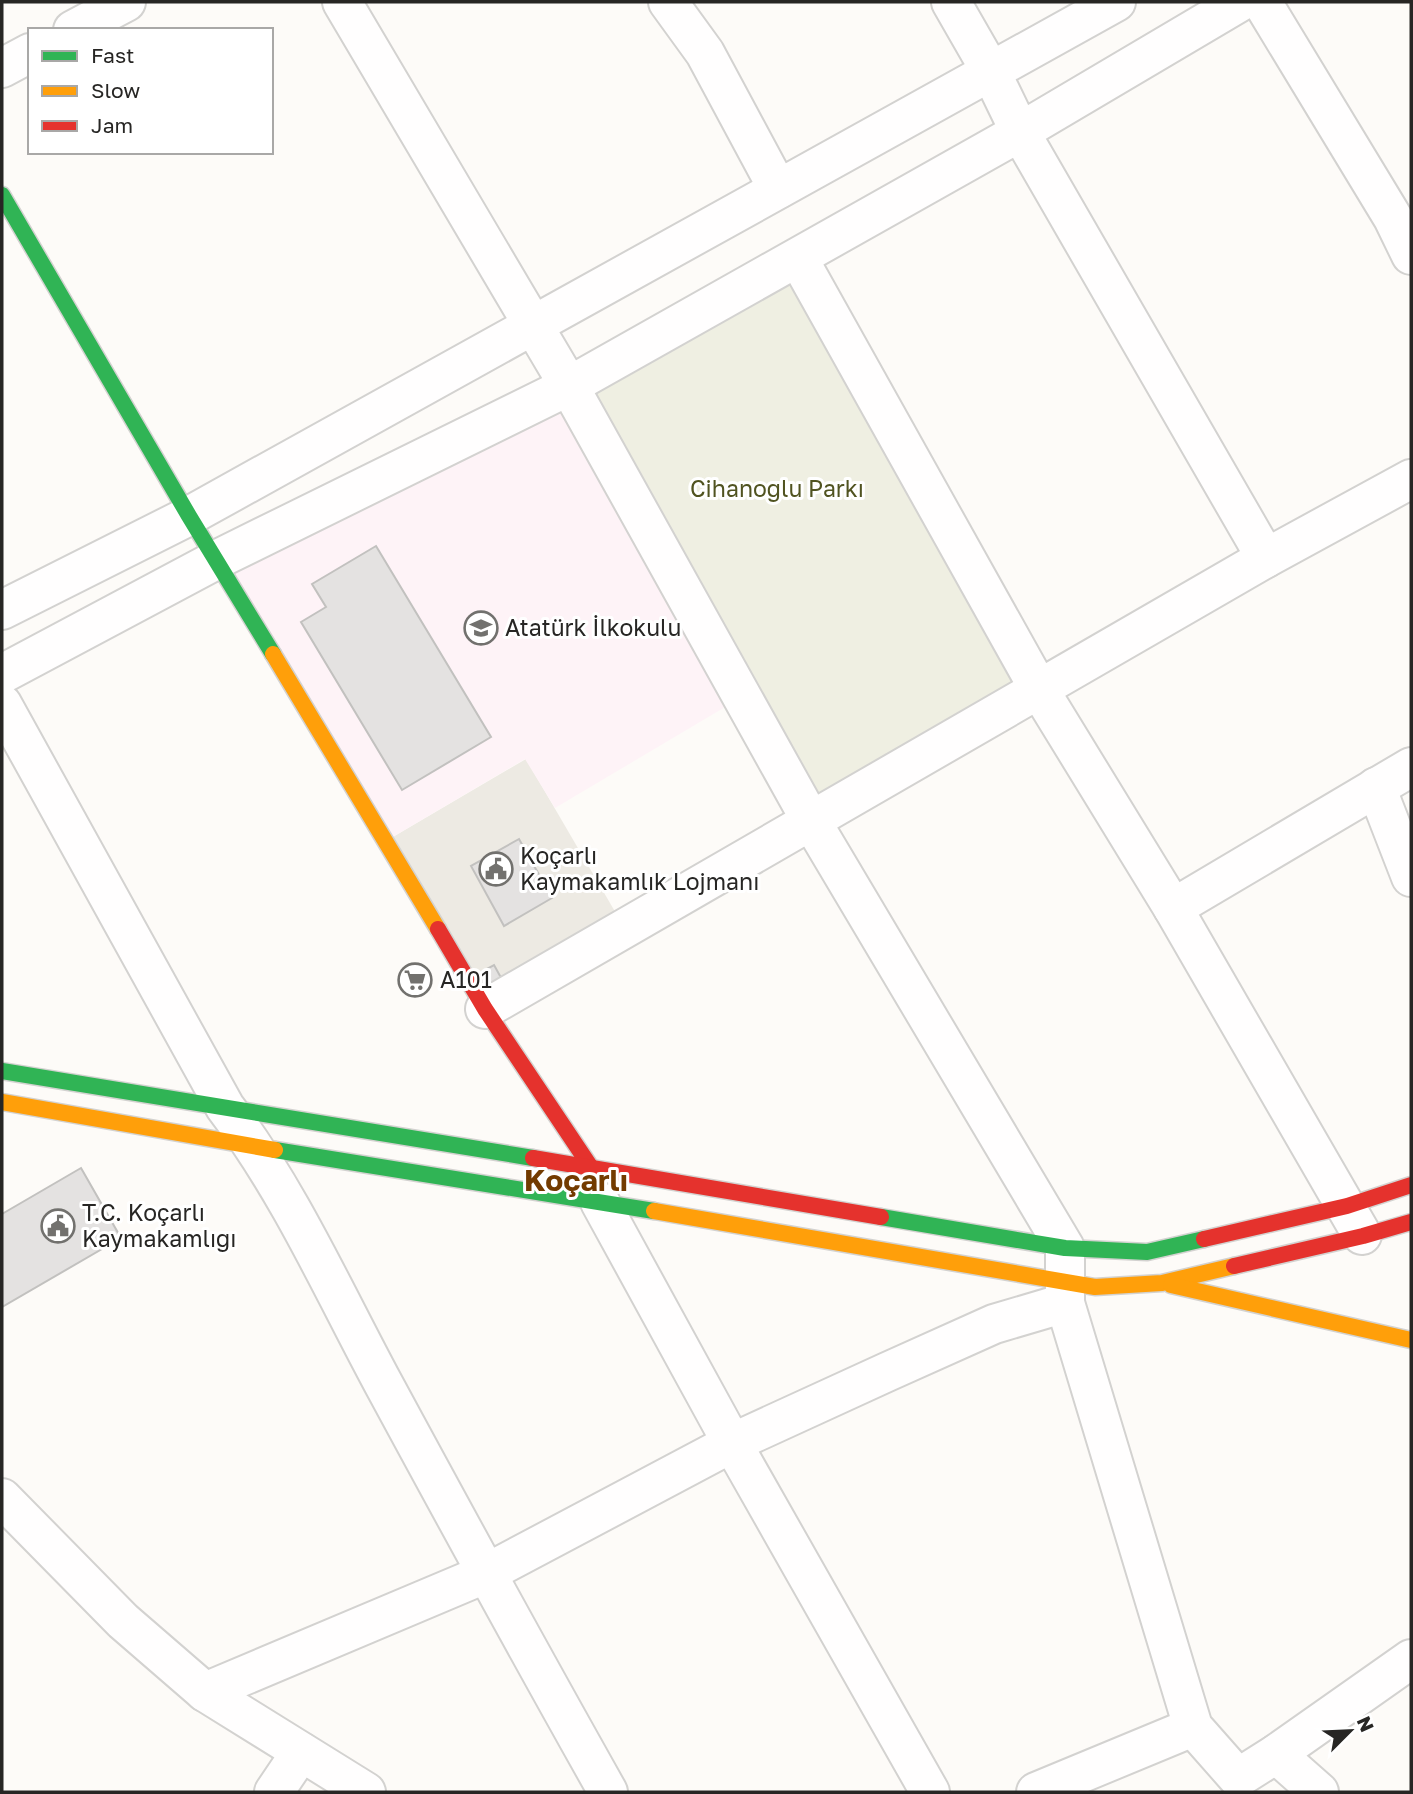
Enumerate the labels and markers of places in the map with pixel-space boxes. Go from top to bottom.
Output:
school or university icon: Atatürk İlkokulu [462,609,500,647]
place label: Atatürk İlkokulu [505,613,681,641]
place label: Koçarlı Kaymakamlık Lojmanı [520,841,759,895]
public building icon: Koçarlı Kaymakamlık Lojmanı [477,850,515,888]
supermarket icon: A101 [396,961,434,999]
place label: A101 [440,965,492,993]
place label: T.C. Koçarlı Kaymakamlığı [82,1198,236,1252]
public building icon: T.C. Koçarlı Kaymakamlığı [39,1207,77,1245]

